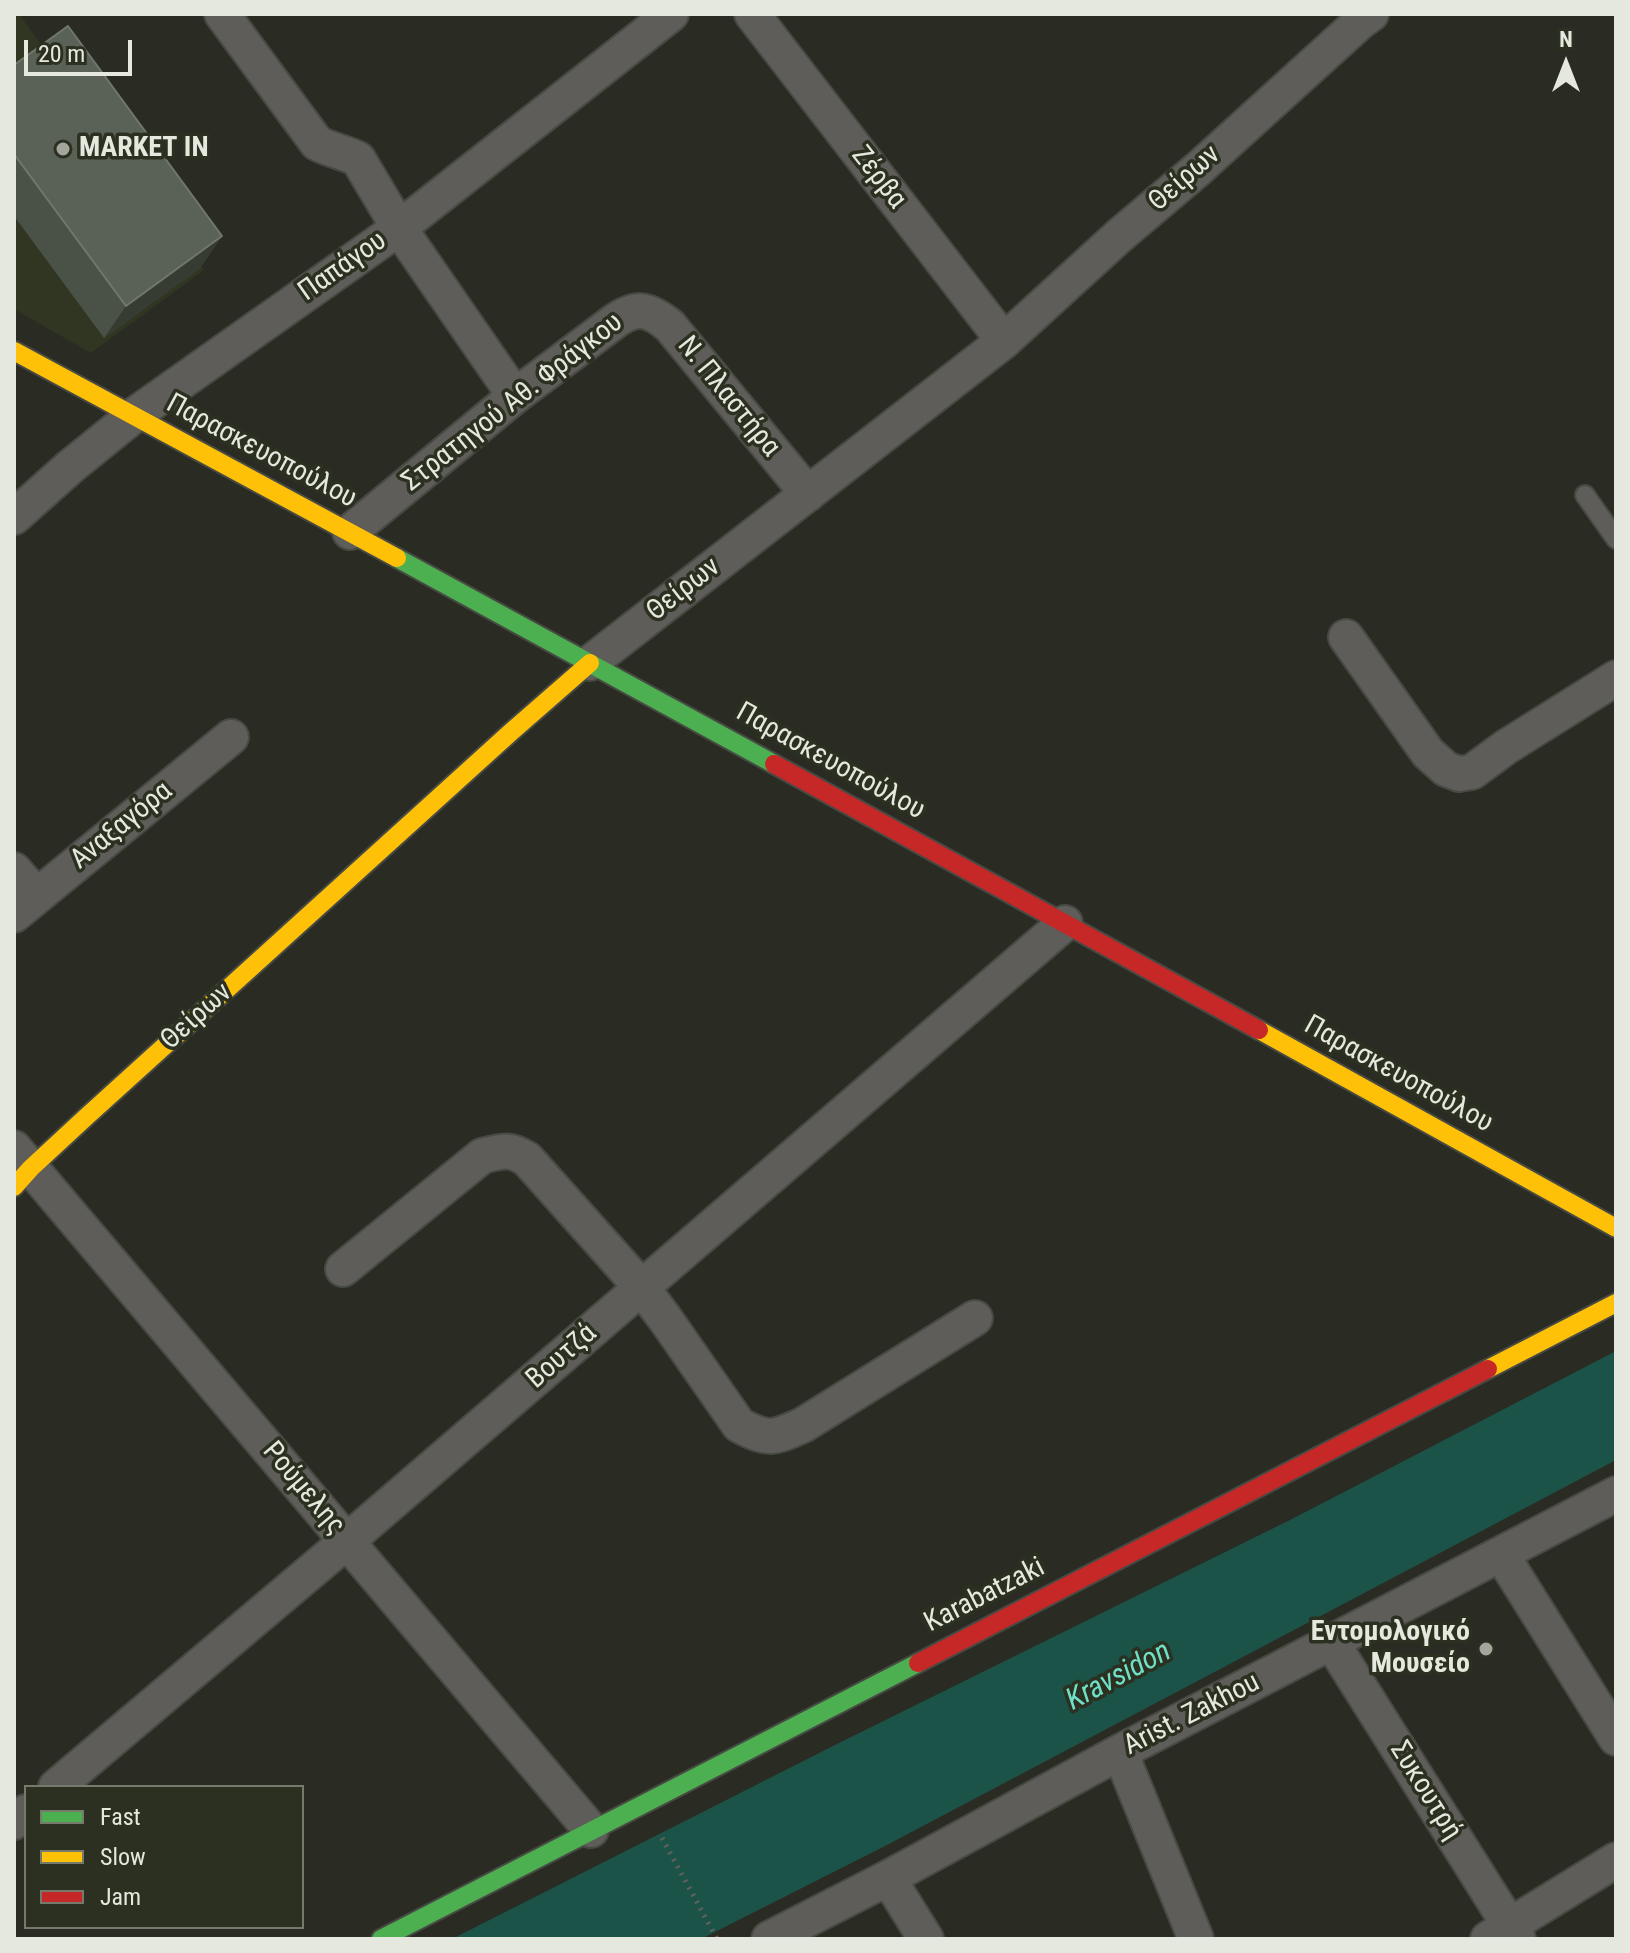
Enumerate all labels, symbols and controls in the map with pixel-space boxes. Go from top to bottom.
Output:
scale bar [28,24,136,74]
north arrow [1526,24,1606,104]
text: N [1559,27,1573,52]
text: 20 m [38,40,85,68]
place label: MARKET IN [79,132,209,166]
street label: Θείρων [1142,139,1228,219]
marker: MARKET IN [54,140,72,158]
street label: Ζέρβα [843,140,913,216]
street label: Παπάγου [293,225,393,309]
street label: Στρατηγού Αθ. Φράγκου [396,306,630,500]
street label: Ν. Πλαστήρα [669,330,787,464]
street label: Παρασκευοπούλου [160,388,362,516]
street label: Θείρων [641,551,727,629]
street label: Παρασκευοπούλου [730,696,930,828]
street label: Αναξαγόρα [64,775,180,877]
street label: Θείρων [155,976,239,1058]
street label: Παρασκευοπούλου [1298,1009,1498,1141]
street label: Βουτζά [520,1317,604,1397]
street label: Ρούμελης [255,1436,351,1542]
street label: Karabatzaki [919,1551,1051,1641]
place label: Εντομολογικό Mουσείο [1311,1616,1470,1682]
water label: Kravsidon [1060,1634,1178,1720]
marker: Εντομολογικό Mουσείο [1477,1640,1495,1658]
street label: Arist. Zakhou [1119,1666,1265,1764]
street label: Συκουτρή [1382,1736,1468,1846]
legend [24,1785,304,1929]
text: Fast [100,1803,141,1831]
text: Slow [100,1843,146,1871]
text: Jam [100,1883,141,1911]

